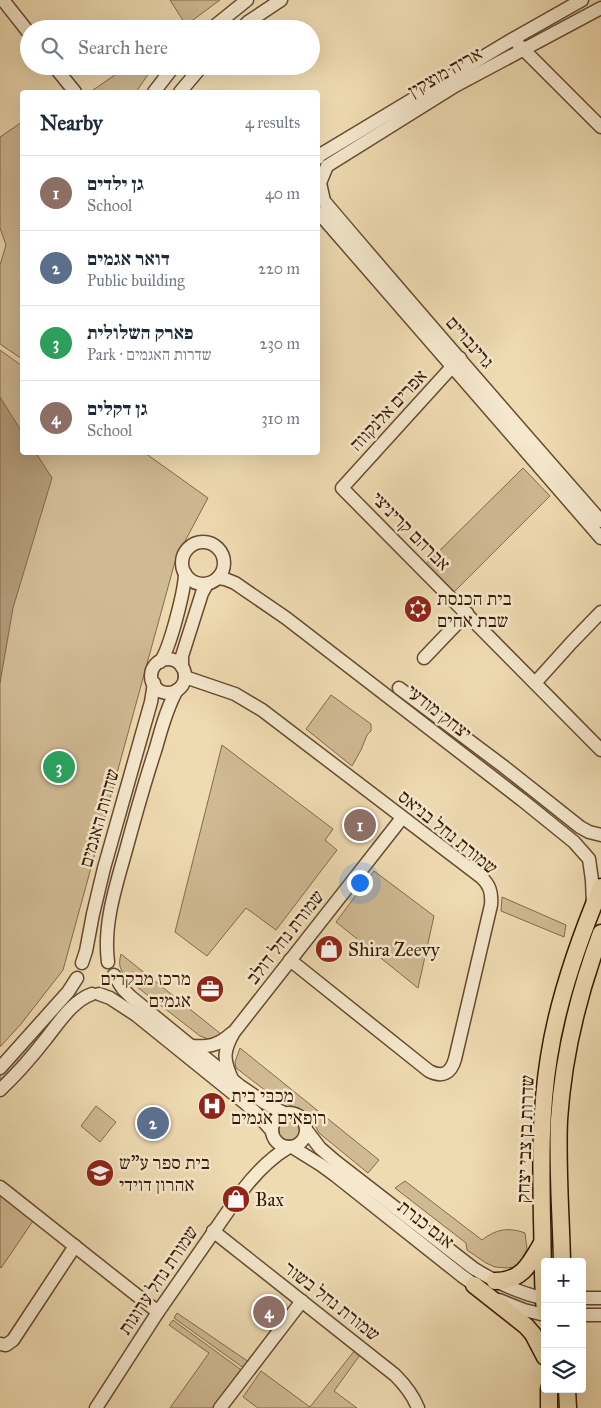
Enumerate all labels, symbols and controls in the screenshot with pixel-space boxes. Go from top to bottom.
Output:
search box [20,20,320,75]
icon: search [38,34,66,62]
text: Search here [78,36,168,59]
street label: אריה מוצקין [404,42,486,102]
text: Nearby [40,110,103,136]
text: 4 results [245,113,300,132]
text: גן ילדים [87,172,144,195]
text: 1 [53,184,59,203]
text: 40 m [265,184,300,203]
text: School [87,196,132,215]
text: דואר אגמים [87,247,170,270]
text: 2 [52,259,60,278]
text: 220 m [258,259,300,278]
text: Public building [87,271,185,290]
street label: גרינבויים [441,311,499,373]
text: פארק השלולית [87,321,193,344]
text: 3 [53,334,59,353]
text: 230 m [260,334,300,353]
text: Park · שדרות האגמים [87,345,212,364]
street label: אפרים אלנקווה [344,364,432,456]
text: גן דקלים [87,397,148,420]
text: 4 [52,409,60,428]
text: 310 m [261,409,300,428]
text: School [87,421,132,440]
street label: אברהם קריניצי [367,487,455,575]
place label: בית הכנסת שבת אחים [437,587,512,632]
synagogue icon: בית הכנסת שבת אחים [403,594,433,624]
street label: יצחק מודעי [402,679,476,745]
pin: 3 [43,748,75,786]
street label: שדרות האגמים [74,766,124,870]
street label: שמורת נחל בניאס [394,785,502,879]
pin: 1 [344,806,376,844]
your location [347,870,373,896]
street label: שמורת נחל דולב [241,885,329,989]
shop icon: Shira Zeevy [314,934,344,964]
place label: Shira Zeevy [348,938,441,961]
place label: מרכז מבקרים אגמים [101,967,191,1012]
office icon: מרכז מבקרים אגמים [195,974,225,1004]
street label: שדרות בן צבי יצחק [511,1075,539,1203]
place label: מכבי בית רופאים אגמים [231,1084,327,1129]
hospital icon: מכבי בית רופאים אגמים [197,1091,227,1121]
pin: 2 [137,1104,169,1142]
place label: בית ספר ע"ש אהרון דוידי [119,1151,210,1196]
school or university icon: בית ספר ע"ש אהרון דוידי [85,1158,115,1188]
shop icon: Bax [221,1184,251,1214]
place label: Bax [255,1188,285,1211]
street label: אגם כנרת [393,1195,459,1253]
street label: שמורת נחל ערוגות [113,1221,203,1339]
street label: שמורת נחל בשור [279,1256,385,1346]
map controls [541,1258,586,1393]
button: + [541,1258,586,1303]
pin: 4 [253,1293,285,1331]
button: − [541,1303,586,1348]
button: layers [541,1348,586,1393]

